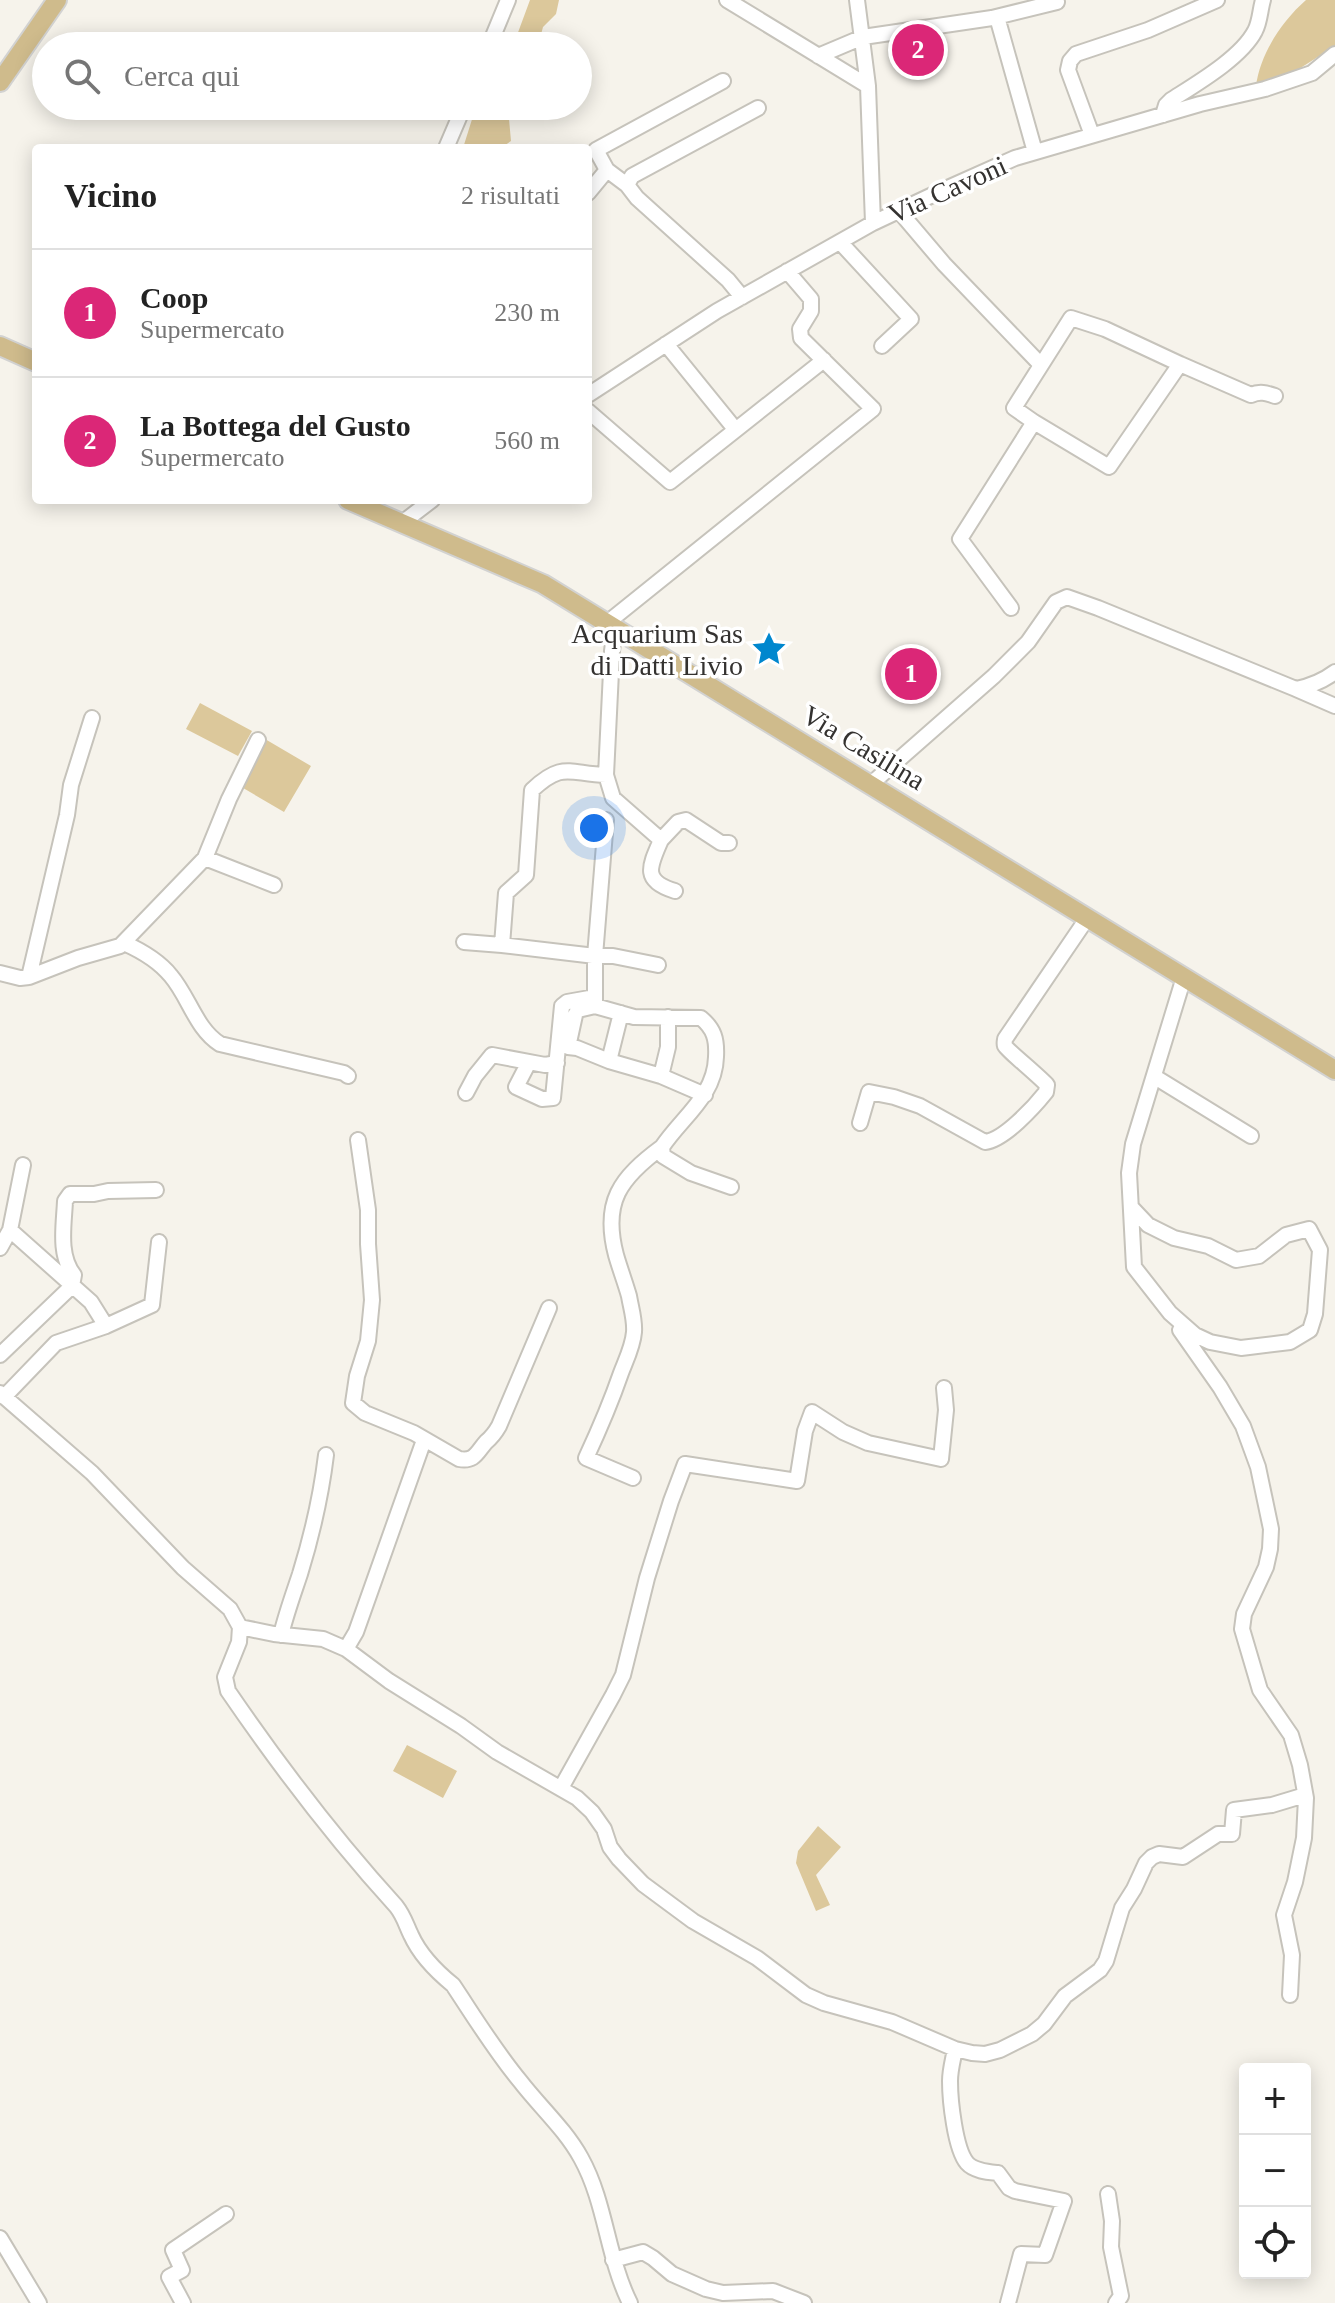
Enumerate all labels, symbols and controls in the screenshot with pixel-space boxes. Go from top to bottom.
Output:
pin: 2 [892,20,944,80]
search box [32,32,592,120]
icon: search [60,54,104,98]
text: Cerca qui [124,59,240,92]
street label: Via Cavoni [883,149,1012,229]
text: Vicino [64,177,157,214]
text: 2 risultati [461,181,560,210]
text: Coop [140,281,208,314]
text: 1 [84,298,97,327]
text: 230 m [494,298,560,327]
text: Supermercato [140,315,284,344]
text: La Bottega del Gusto [140,409,411,442]
text: 2 [84,426,97,455]
text: 560 m [494,426,560,455]
text: Supermercato [140,443,284,472]
place label: Acquarium Sas di Datti Livio [571,618,743,681]
place icon: Acquarium Sas di Datti Livio [750,630,788,668]
pin: 1 [885,644,937,704]
street label: Via Casilina [797,699,931,796]
your location [574,808,614,848]
map controls [1239,2063,1311,2279]
button: + [1239,2063,1311,2135]
button: − [1239,2135,1311,2207]
button: locate [1239,2207,1311,2279]

